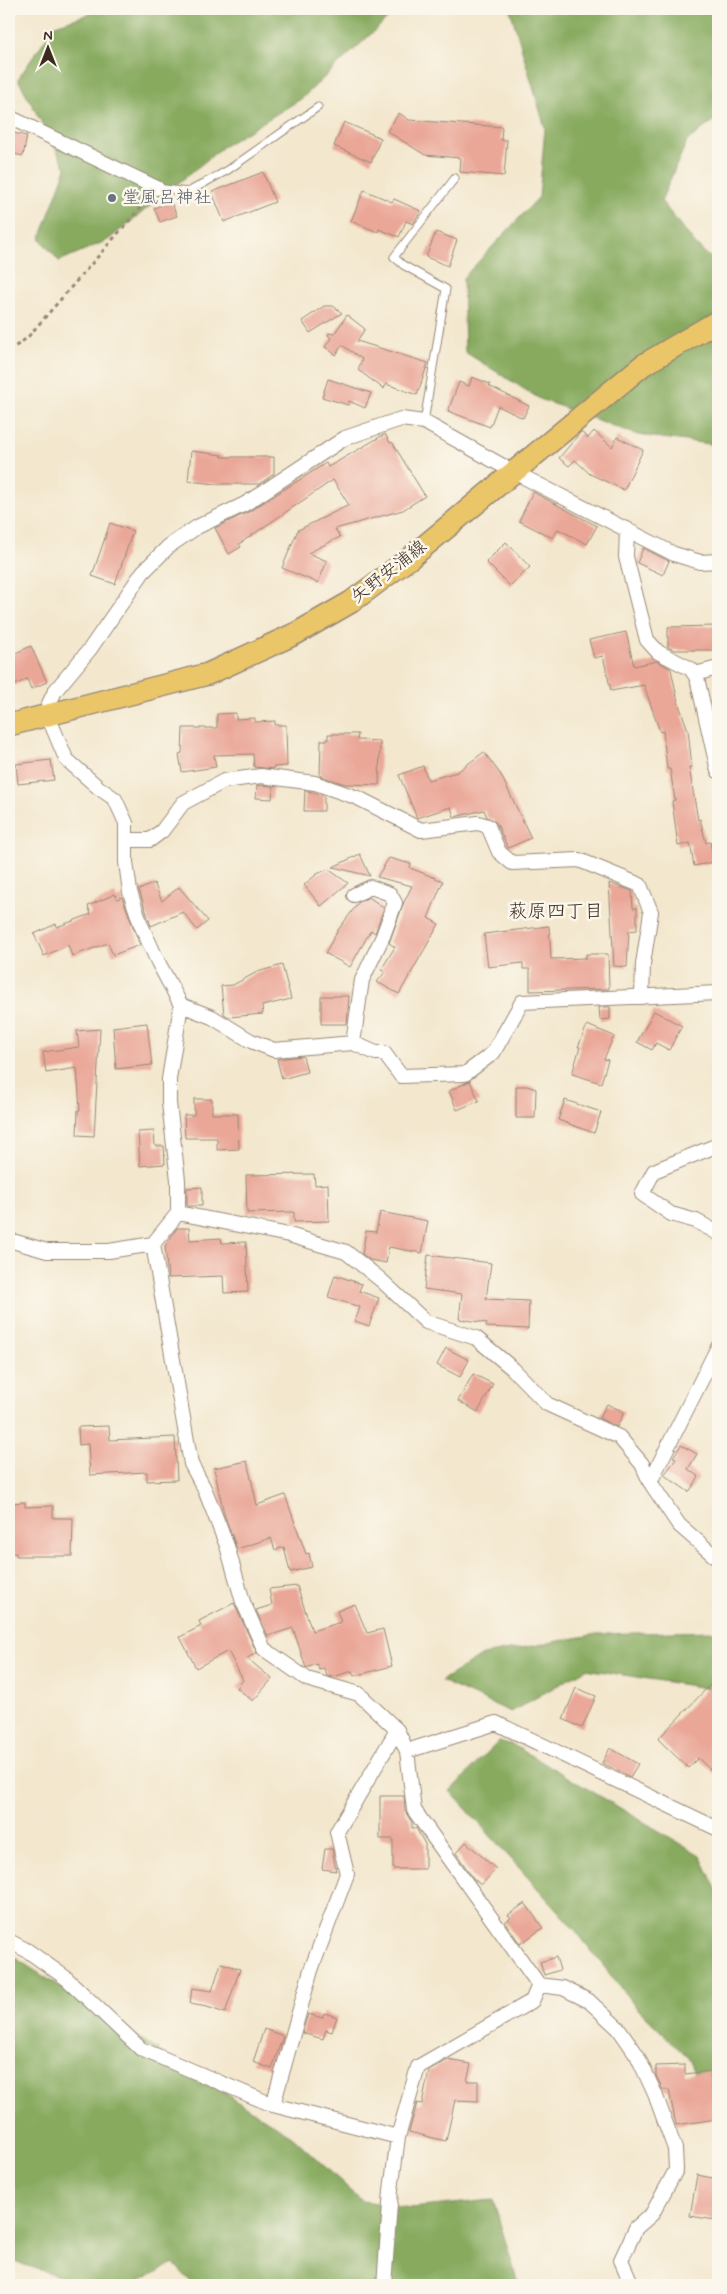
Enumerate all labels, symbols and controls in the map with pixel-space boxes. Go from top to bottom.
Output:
north arrow [22,22,72,72]
text: N [43,27,53,45]
place label: 堂風呂神社 [122,186,212,210]
marker: 堂風呂神社 [106,192,118,204]
street label: 矢野安浦線 [346,535,432,609]
district label: 萩原四丁目 [508,899,604,924]

